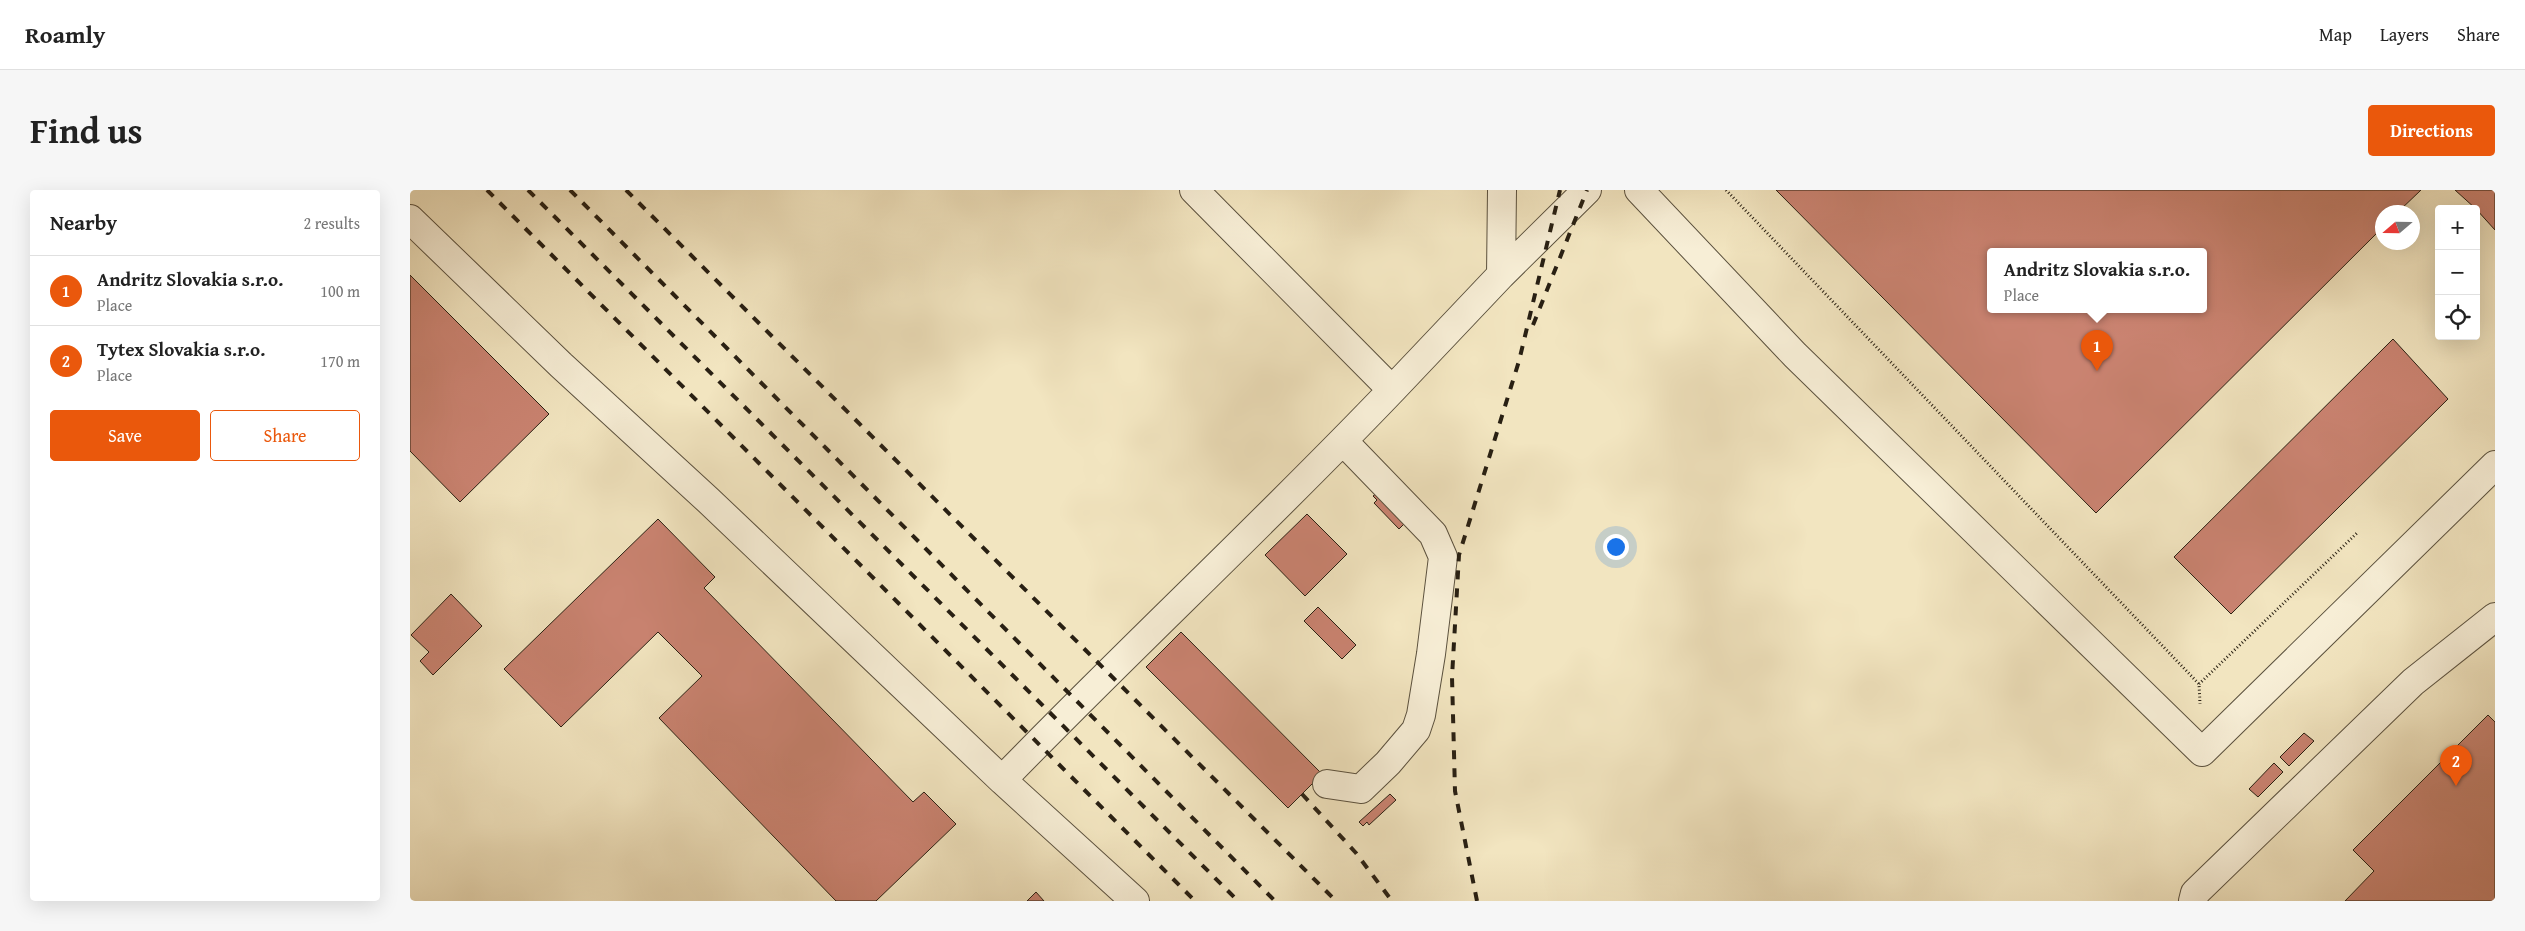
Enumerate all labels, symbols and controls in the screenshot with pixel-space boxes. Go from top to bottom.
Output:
text: Roamly [25,17,105,52]
text: Map [2319,21,2352,48]
text: Layers [2380,21,2429,48]
text: Share [2457,21,2500,48]
text: Find us [30,105,143,156]
button: Directions [2368,105,2495,156]
north arrow [2375,205,2420,250]
map controls [2435,205,2480,340]
button: + [2435,205,2480,250]
text: Nearby [50,207,117,238]
text: 2 results [303,211,360,235]
popup [1987,248,2207,313]
button: − [2435,250,2480,295]
text: Andritz Slovakia s.r.o. [2004,255,2190,283]
text: Andritz Slovakia s.r.o. [97,265,283,293]
text: 1 [62,279,70,303]
text: 100 m [320,279,360,303]
text: Place [2004,283,2039,307]
text: Place [97,293,132,317]
button: locate [2435,295,2480,340]
pin: 1 [2081,330,2113,371]
text: Tytex Slovakia s.r.o. [97,335,265,363]
text: 2 [62,349,70,373]
text: 170 m [320,349,360,373]
text: Place [97,363,132,387]
button: Save [50,410,200,461]
button: Share [210,410,360,461]
your location [1603,534,1629,560]
pin: 2 [2440,745,2472,786]

